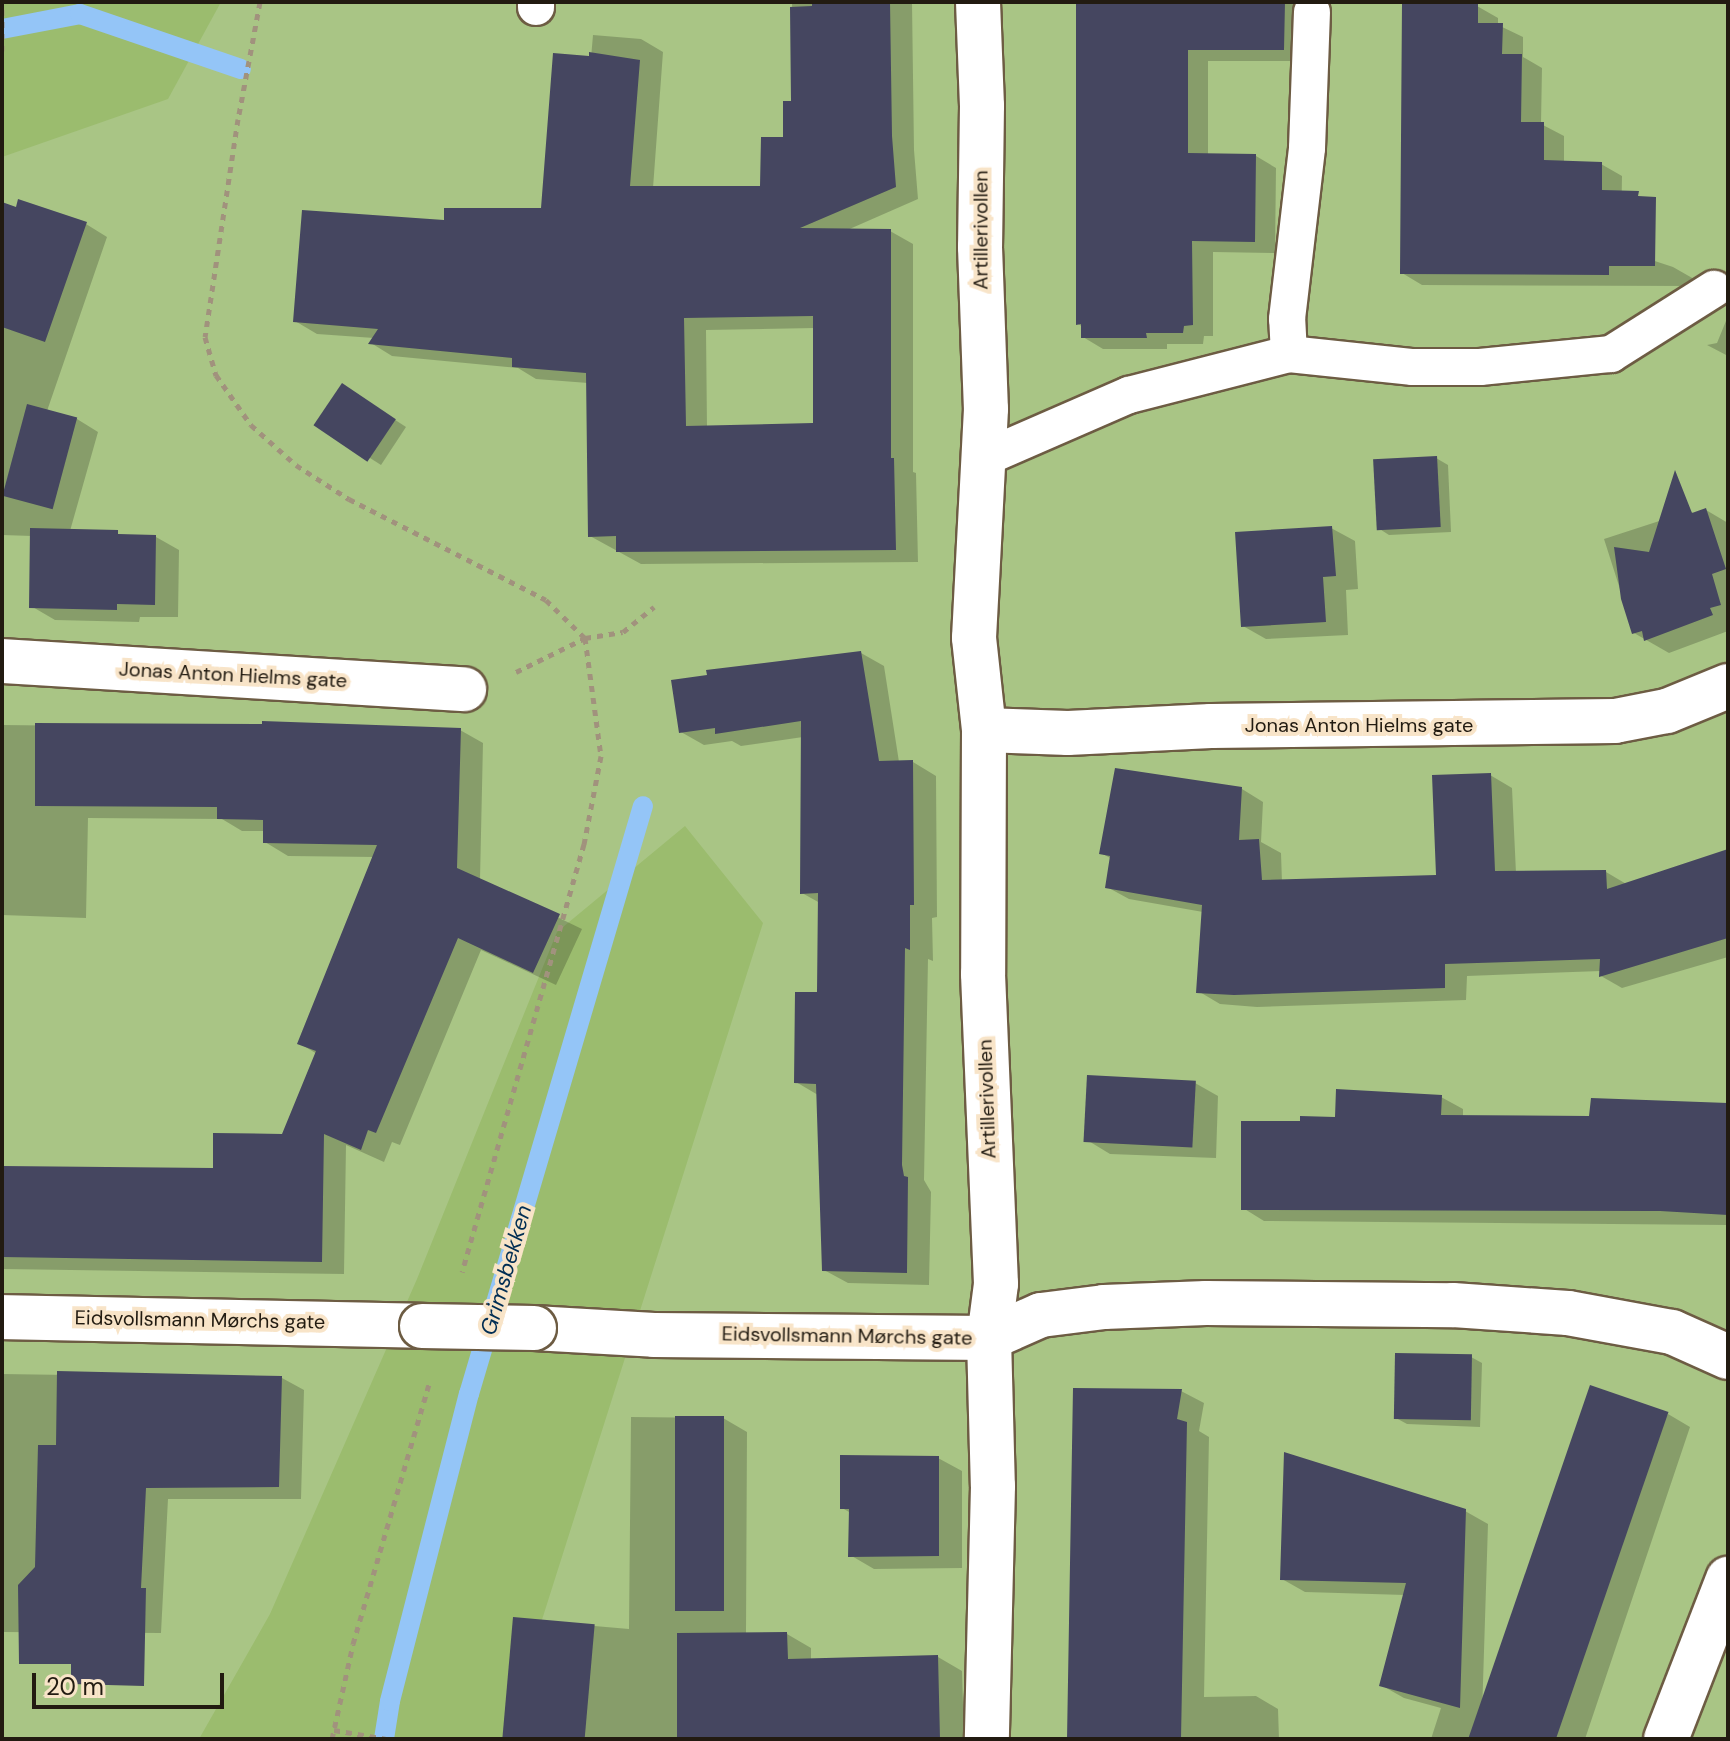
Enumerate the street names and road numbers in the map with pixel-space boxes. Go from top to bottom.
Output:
street label: Artillerivollen [969,170,993,290]
street label: Jonas Anton Hielms gate [118,657,348,693]
street label: Jonas Anton Hielms gate [1245,713,1473,737]
street label: Artillerivollen [973,1039,1001,1159]
street label: Eidsvollsmann Mørchs gate [74,1306,326,1334]
street label: Eidsvollsmann Mørchs gate [721,1322,973,1350]

